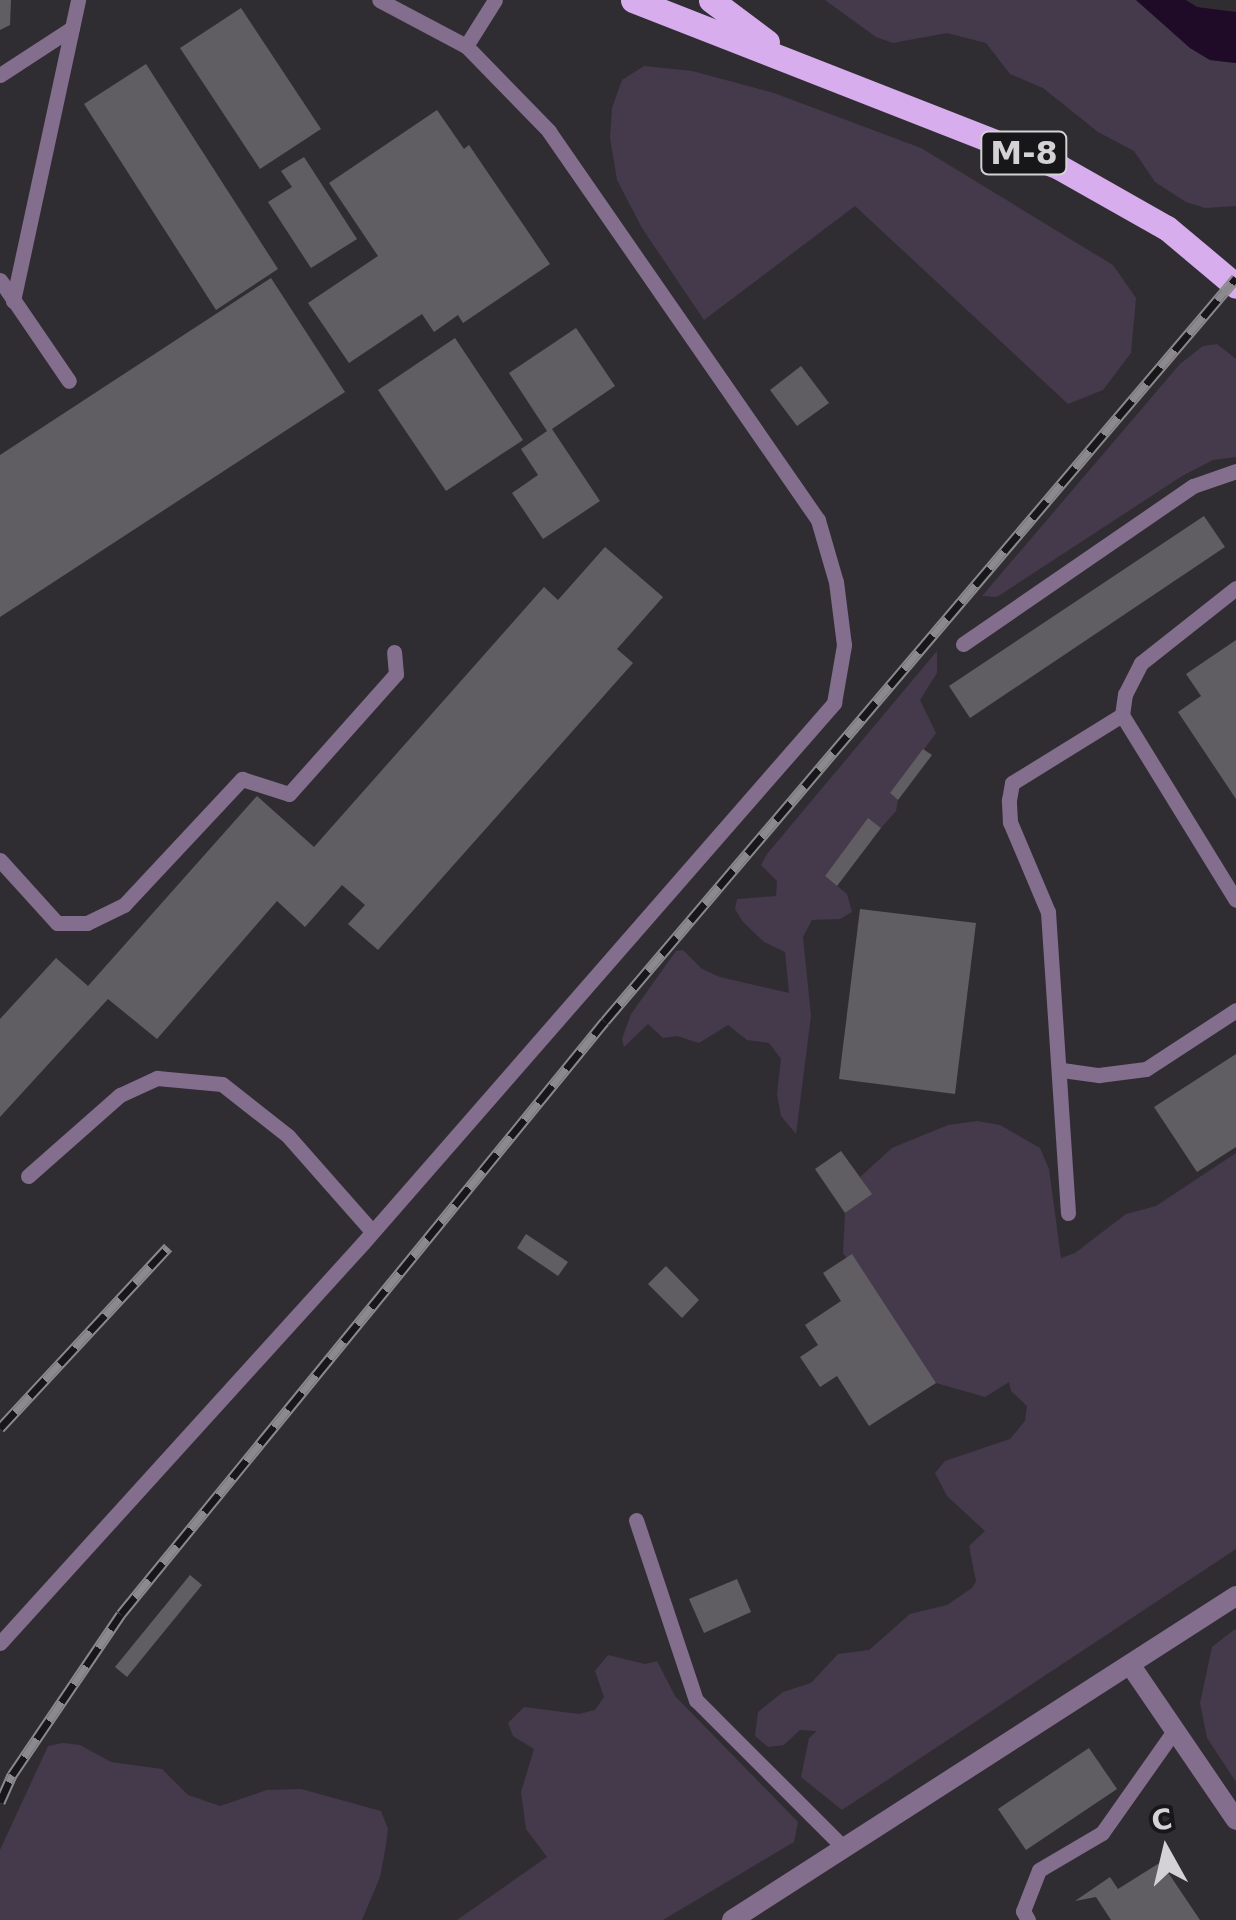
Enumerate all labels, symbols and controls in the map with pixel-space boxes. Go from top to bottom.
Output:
road number: М-8 [979,126,1069,180]
north arrow [1116,1800,1216,1900]
text: С [1149,1802,1174,1838]

